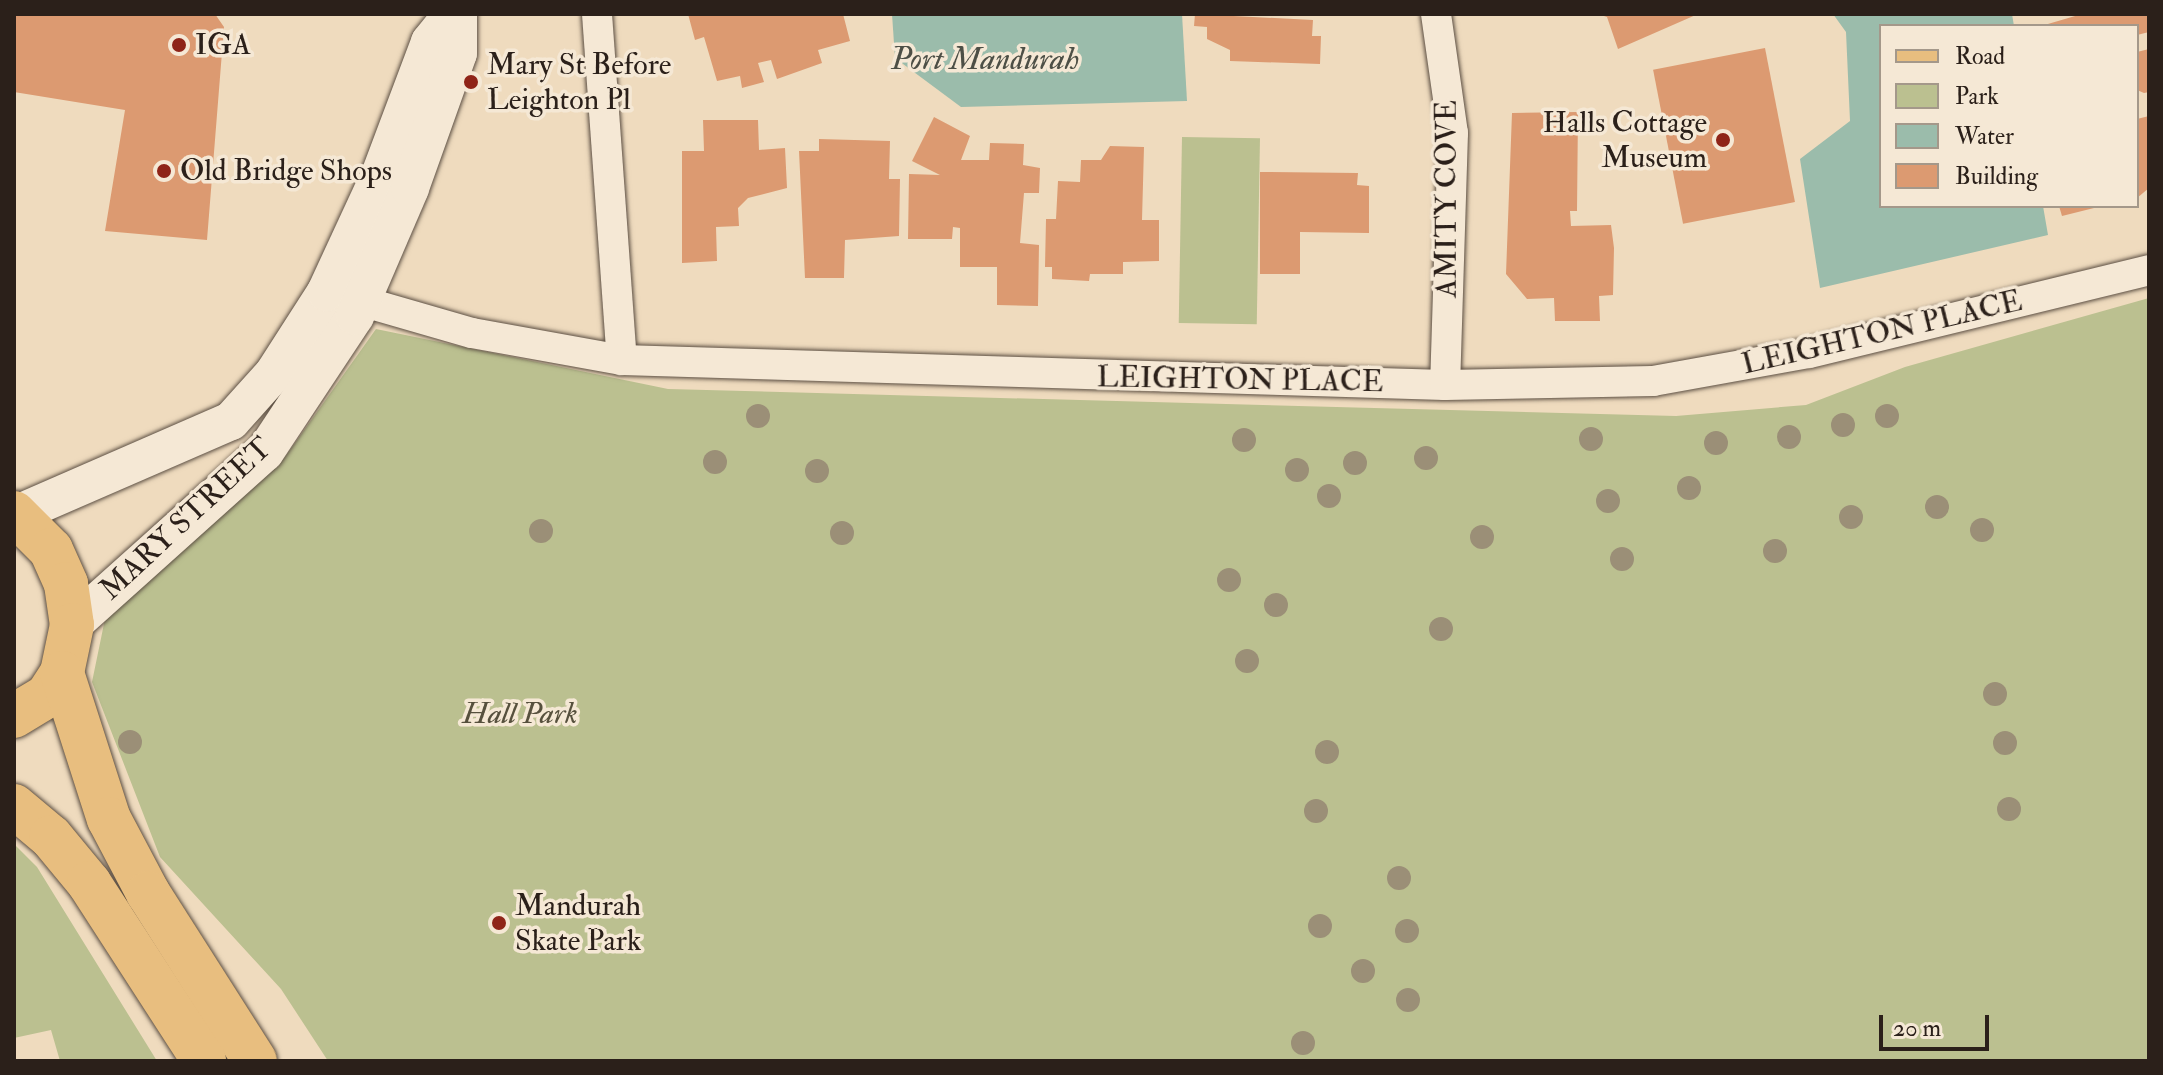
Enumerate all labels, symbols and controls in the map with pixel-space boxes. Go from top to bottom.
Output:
legend [1879,24,2139,208]
place label: IGA [195,27,251,63]
marker: IGA [170,36,188,54]
water label: Port Mandurah [891,40,1079,78]
text: Road [1955,41,2005,72]
place label: Mary St Before Leighton Pl [487,47,671,118]
marker: Mary St Before Leighton Pl [462,73,480,91]
text: Park [1955,81,1999,112]
street label: AMITY COVE [1429,100,1465,298]
place label: Halls Cottage Museum [1543,105,1707,176]
text: Water [1955,121,2014,152]
marker: Halls Cottage Museum [1714,131,1732,149]
place label: Old Bridge Shops [180,153,392,189]
text: Building [1955,161,2038,192]
marker: Old Bridge Shops [155,162,173,180]
street label: LEIGHTON PLACE [1738,283,2026,383]
street label: LEIGHTON PLACE [1096,360,1384,400]
street label: MARY STREET [93,430,279,608]
park label: Hall Park [462,696,578,732]
place label: Mandurah Skate Park [515,888,641,958]
marker: Mandurah Skate Park [490,914,508,932]
scale bar [1883,999,1993,1049]
text: 20 m [1893,1013,1941,1044]

